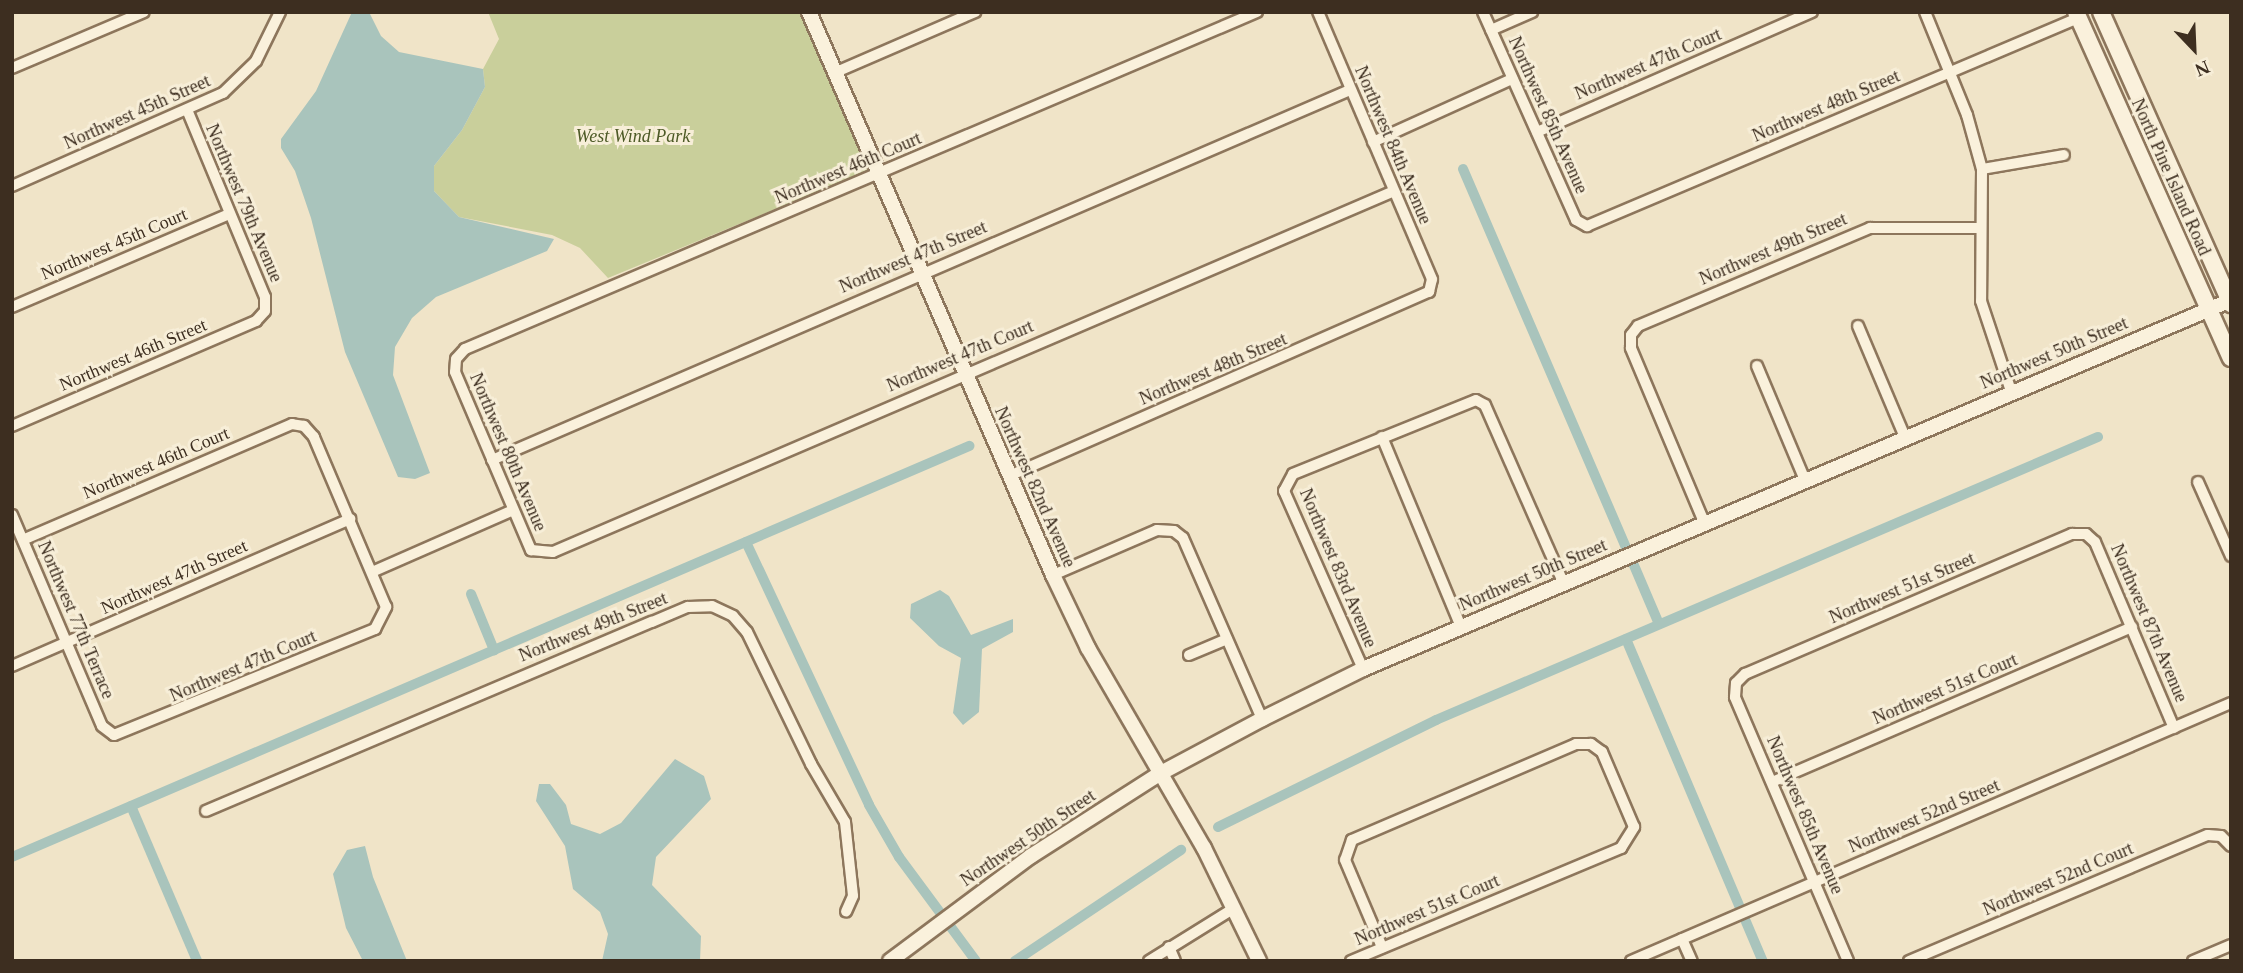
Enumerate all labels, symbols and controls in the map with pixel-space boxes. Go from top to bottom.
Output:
north arrow [2159,14,2229,84]
street label: Northwest 47th Court [1572,23,1724,105]
street label: Northwest 85th Avenue [1503,33,1593,197]
text: N [2192,56,2213,81]
street label: Northwest 84th Avenue [1350,62,1436,228]
street label: Northwest 48th Street [1749,65,1903,147]
street label: Northwest 45th Street [60,70,214,154]
street label: North Pine Island Road [2127,95,2215,259]
street label: Northwest 79th Avenue [201,120,287,286]
park label: West Wind Park [576,125,690,147]
street label: Northwest 46th Court [772,127,924,209]
street label: Northwest 45th Court [38,203,190,285]
street label: Northwest 49th Street [1696,208,1850,290]
street label: Northwest 47th Street [836,216,990,298]
street label: Northwest 50th Street [1977,312,2131,394]
street label: Northwest 46th Street [56,314,210,396]
street label: Northwest 47th Court [884,315,1036,397]
street label: Northwest 48th Street [1136,328,1290,410]
street label: Northwest 80th Avenue [465,369,551,535]
street label: Northwest 82nd Avenue [990,403,1080,571]
street label: Northwest 46th Court [80,422,232,504]
street label: Northwest 83rd Avenue [1295,485,1381,651]
street label: Northwest 50th Street [1456,534,1610,616]
street label: Northwest 47th Street [97,535,251,619]
street label: Northwest 77th Terrace [33,538,119,702]
street label: Northwest 87th Avenue [2106,540,2192,706]
street label: Northwest 51st Street [1826,548,1978,628]
street label: Northwest 49th Street [516,587,670,667]
street label: Northwest 47th Court [167,625,319,707]
street label: Northwest 51st Court [1869,649,2021,729]
street label: Northwest 85th Avenue [1762,732,1848,898]
street label: Northwest 52nd Street [1845,774,2003,858]
street label: Northwest 50th Street [956,785,1100,891]
street label: Northwest 52nd Court [1980,838,2136,920]
street label: Northwest 51st Court [1351,870,1503,950]

